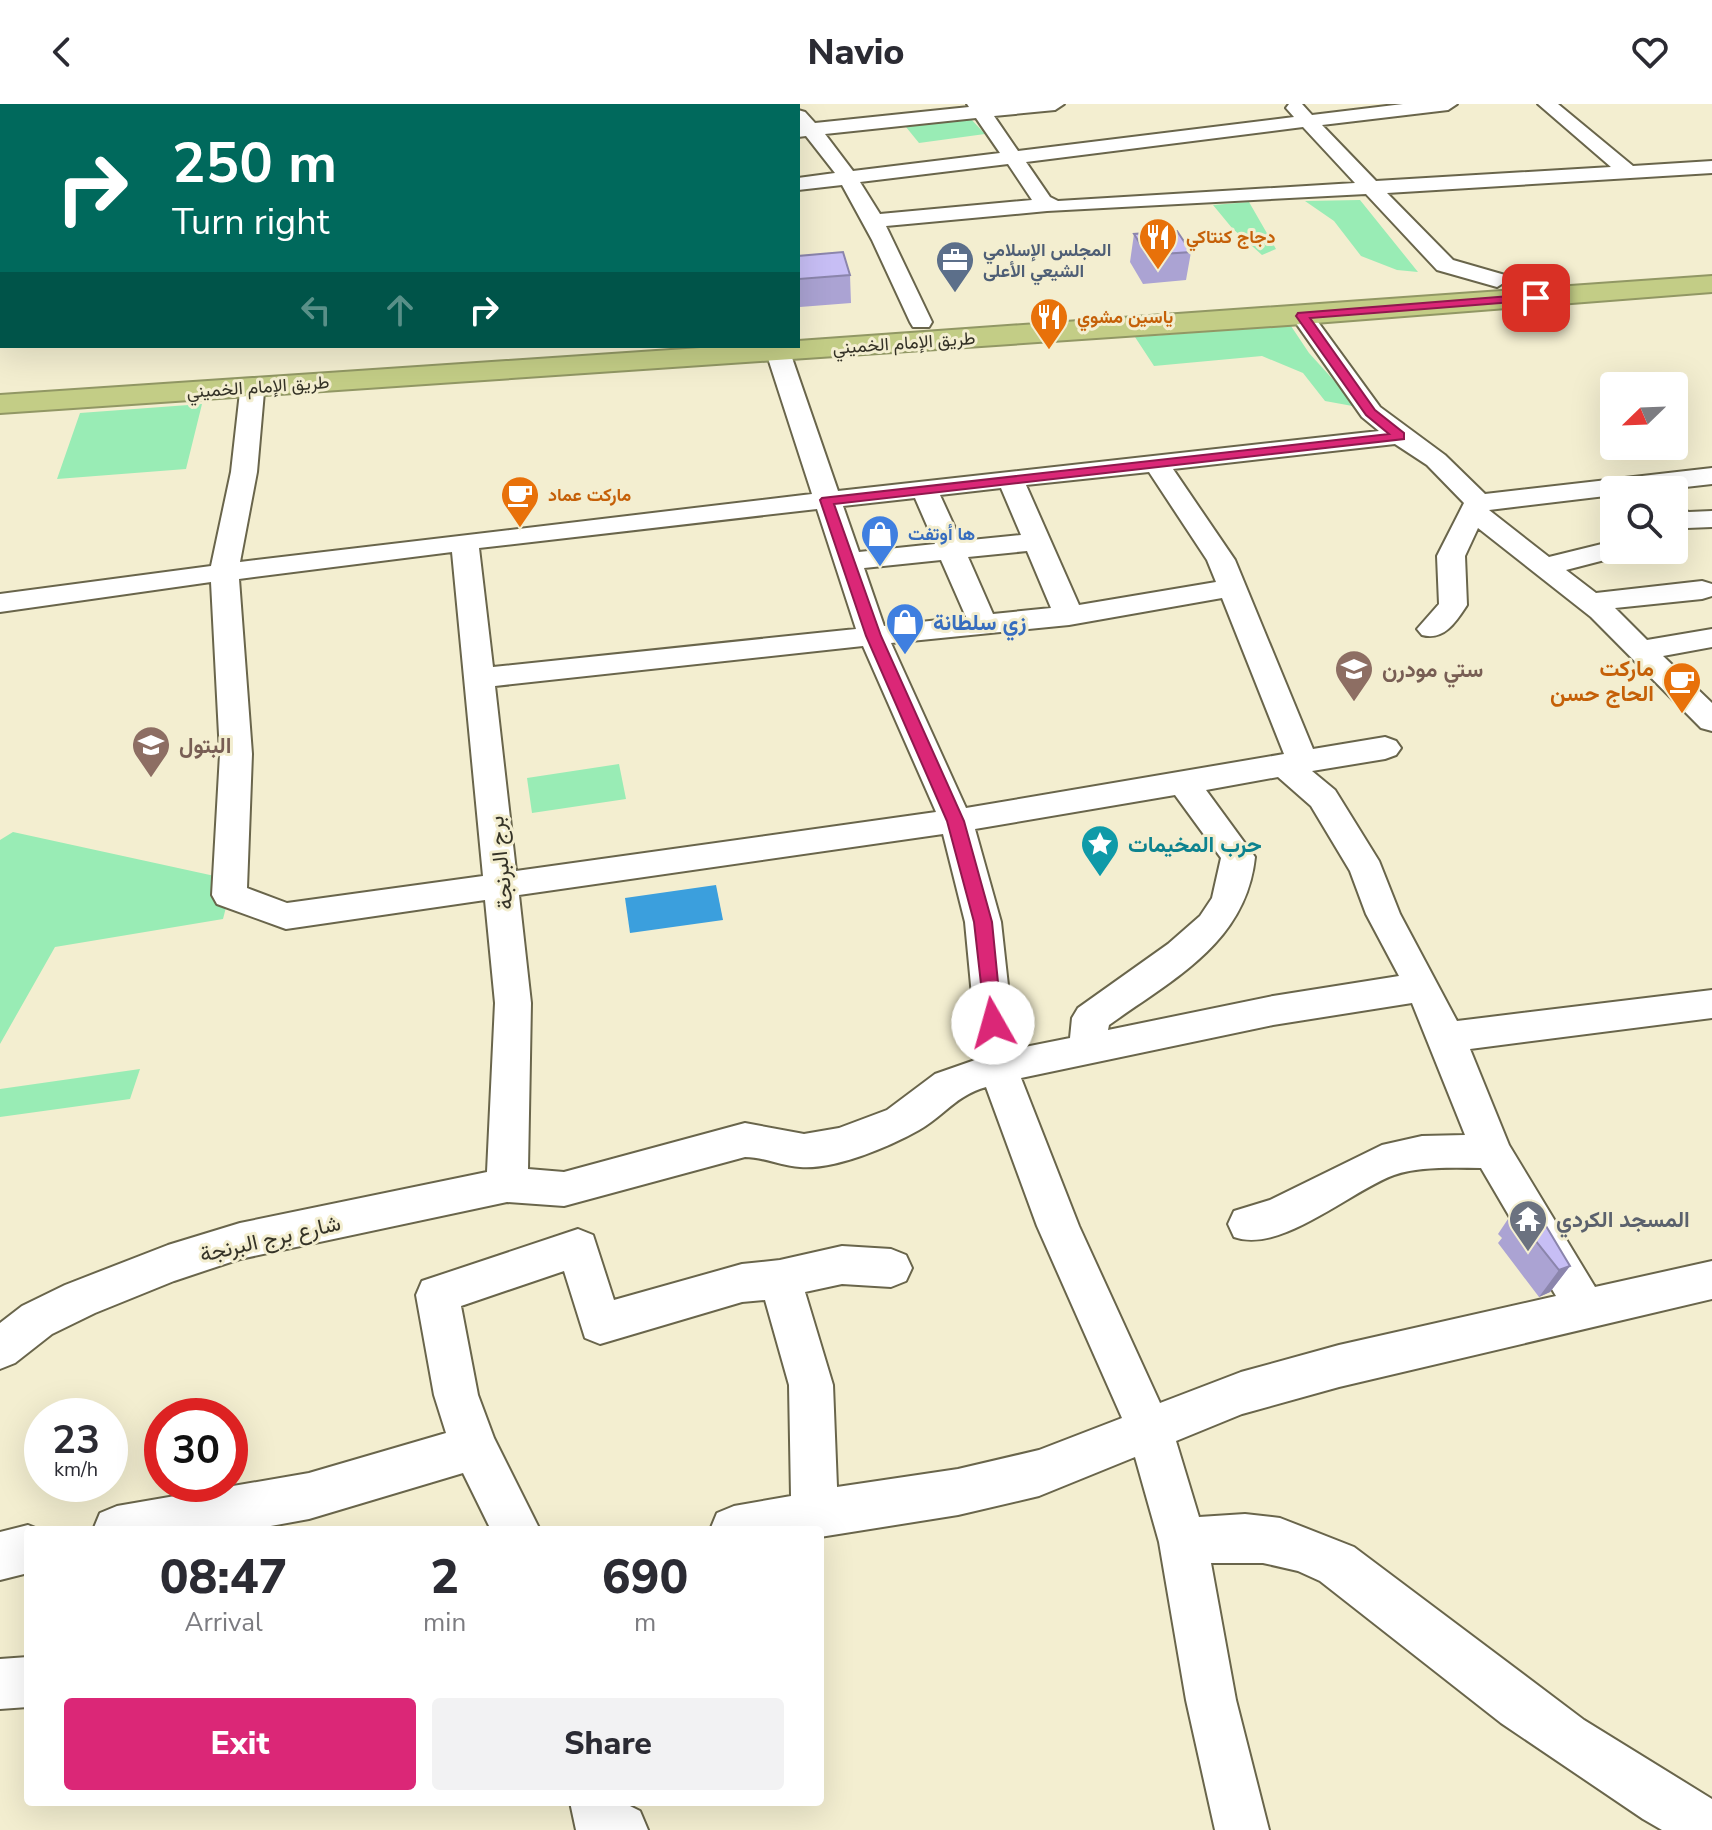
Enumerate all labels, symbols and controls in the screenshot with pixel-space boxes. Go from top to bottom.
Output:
text: Navio [807,28,905,77]
icon: back [40,30,84,74]
icon: heart [1628,30,1672,74]
text: 250 m [172,125,337,202]
icon: right [40,136,144,240]
text: Turn right [172,198,329,247]
restaurant icon: دجاج كنتاكي [1137,216,1179,271]
place label: دجاج كنتاكي [1186,225,1276,252]
place label: المجلس الإسلامي الشيعي الأعلى [983,238,1111,286]
office icon: المجلس الإسلامي الشيعي الأعلى [934,239,976,294]
pin [1502,264,1570,332]
icon: arrive [1514,276,1558,320]
icon: left [294,288,338,332]
icon: ahead [378,288,422,332]
icon: right [462,288,506,332]
restaurant icon: ياسين مشوي [1028,296,1070,351]
place label: ياسين مشوي [1077,305,1174,332]
street label: طريق الإمام الخميني [832,326,976,363]
street label: طريق الإمام الخميني [186,370,330,407]
north arrow [1600,372,1688,460]
map controls [1600,372,1688,564]
cafe icon: ماركت عماد [499,474,541,529]
button: search [1600,476,1688,564]
place label: ماركت عماد [548,483,632,507]
shop icon: ها أوتفت [859,513,901,568]
place label: ها أوتفت [908,522,975,546]
shop icon: زي سلطانة [884,601,926,656]
place label: زي سلطانة [933,608,1026,641]
school or university icon: ستي مودرن [1333,648,1375,703]
place label: ماركت الحاج حسن [1550,654,1654,709]
place label: ستي مودرن [1382,655,1483,688]
cafe icon: ماركت الحاج حسن [1661,660,1703,715]
school or university icon: البتول [130,724,172,779]
place label: البتول [179,731,231,761]
street label: برج البرنجة [481,815,521,911]
place icon: حرب المخيمات [1079,823,1121,878]
place label: حرب المخيمات [1128,830,1262,860]
position arrow [951,981,1035,1065]
temple icon: المسجد الكردي [1507,1198,1549,1253]
place label: المسجد الكردي [1556,1205,1690,1238]
street label: شارع برج البرنجة [197,1208,344,1270]
speed limit sign: 30 [144,1398,248,1502]
text: 23 [52,1413,100,1467]
text: km/h [54,1456,98,1483]
text: 08:47 [160,1544,287,1610]
text: 2 [430,1544,459,1610]
text: 690 [602,1544,688,1610]
text: Arrival [184,1605,263,1640]
text: min [423,1605,466,1640]
text: m [634,1605,656,1640]
button: Exit [64,1698,416,1790]
button: Share [432,1698,784,1790]

